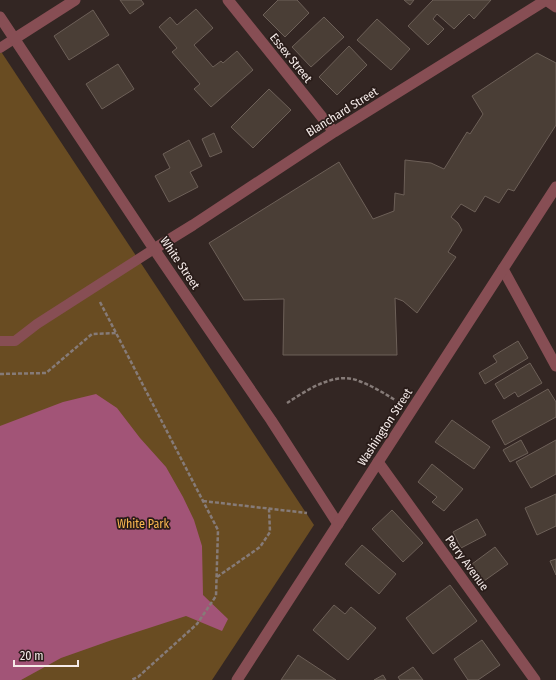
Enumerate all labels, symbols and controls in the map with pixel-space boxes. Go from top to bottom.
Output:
street label: Essex Street [267,31,315,85]
street label: Blanchard Street [304,84,380,140]
street label: White Street [157,234,203,292]
street label: Washington Street [355,386,415,468]
park label: White Park [117,517,169,531]
street label: Perry Avenue [442,533,492,593]
scale bar [14,642,78,668]
text: 20 m [20,649,44,663]

